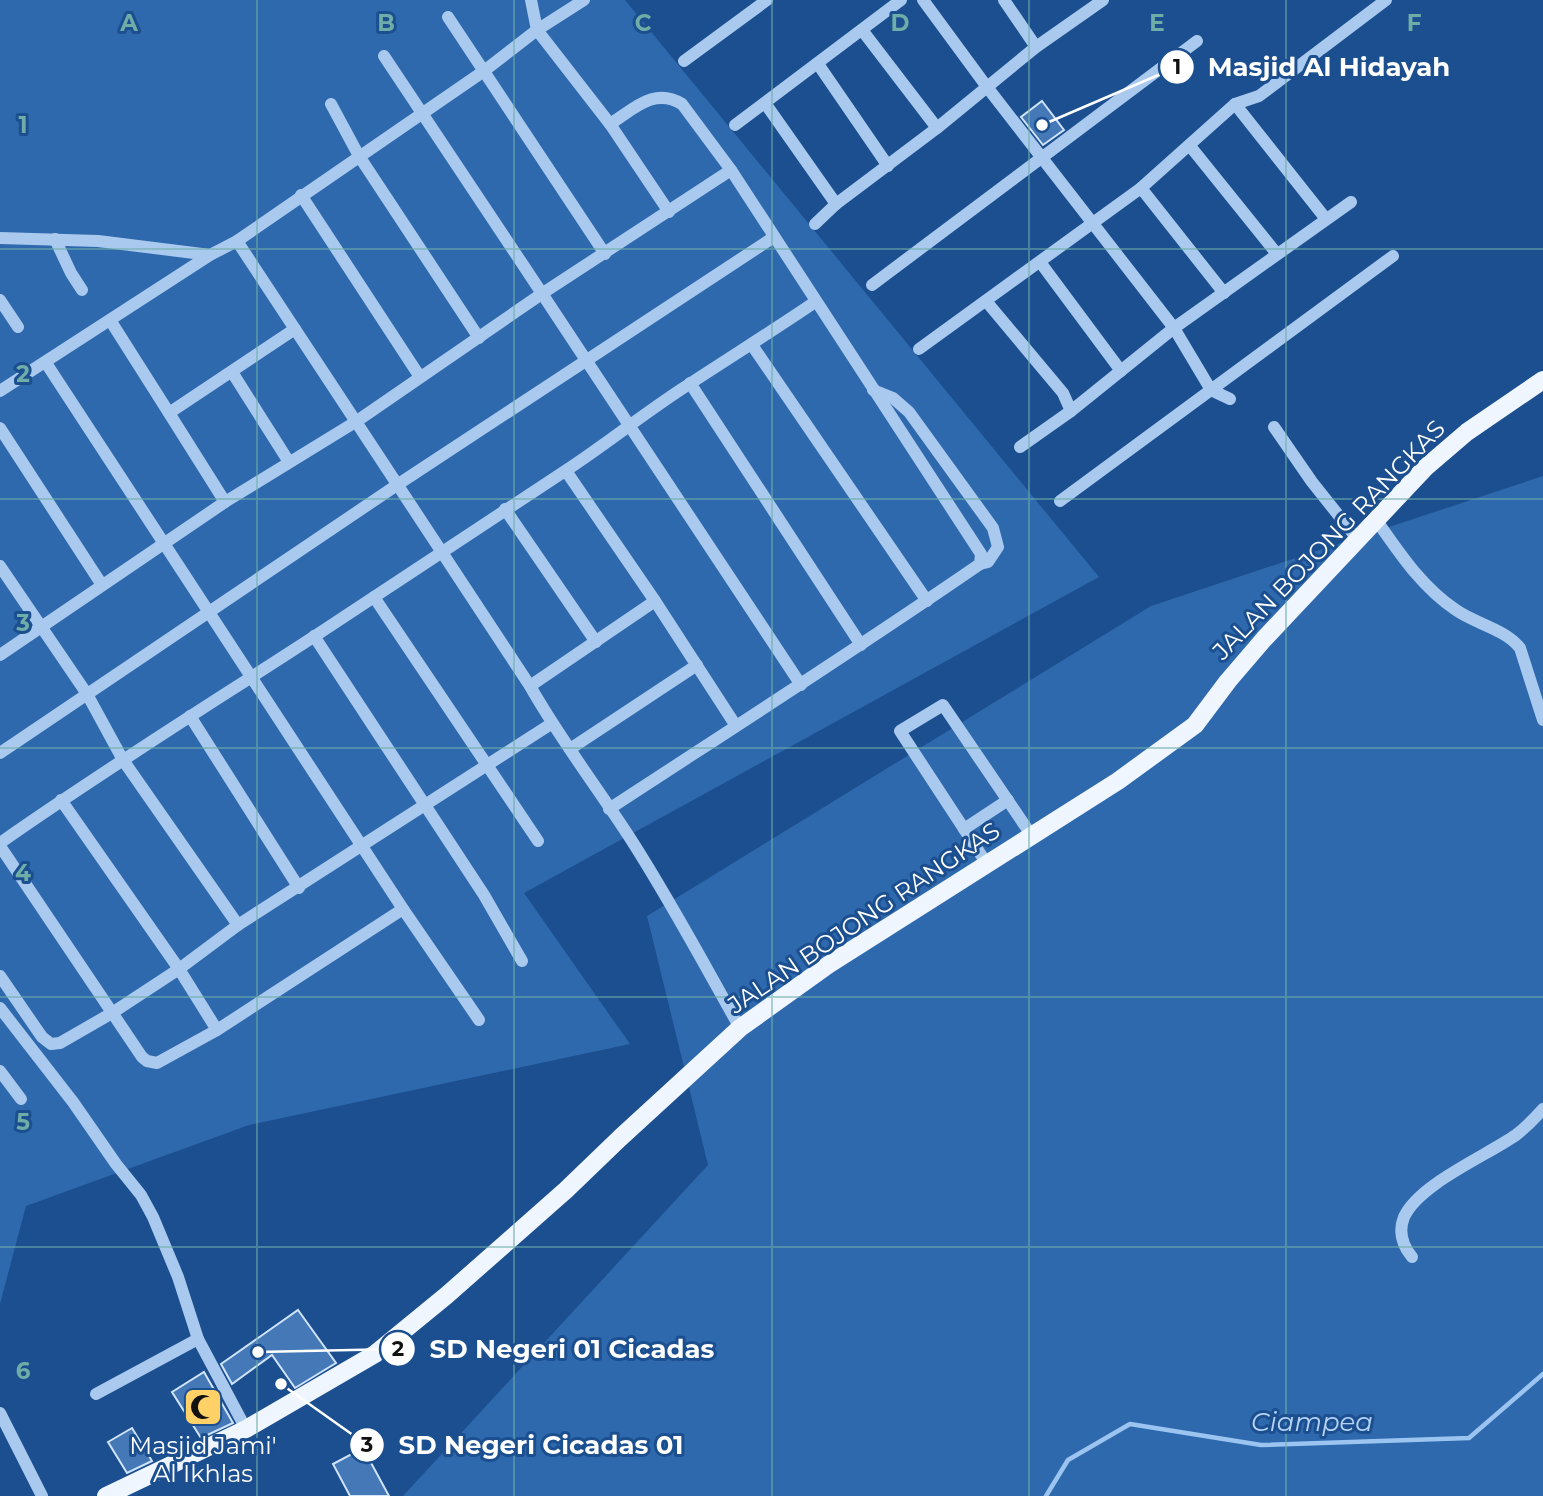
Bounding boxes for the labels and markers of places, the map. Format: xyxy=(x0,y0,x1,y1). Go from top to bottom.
callout: Masjid Al Hidayah xyxy=(1159,43,1465,90)
callout: SD Negeri 01 Cicadas xyxy=(381,1325,728,1372)
mosque icon: Masjid Jami' Al Ikhlas xyxy=(182,1386,224,1428)
callout: SD Negeri Cicadas 01 xyxy=(349,1422,697,1469)
place label: Masjid Jami' Al Ikhlas xyxy=(129,1431,277,1488)

